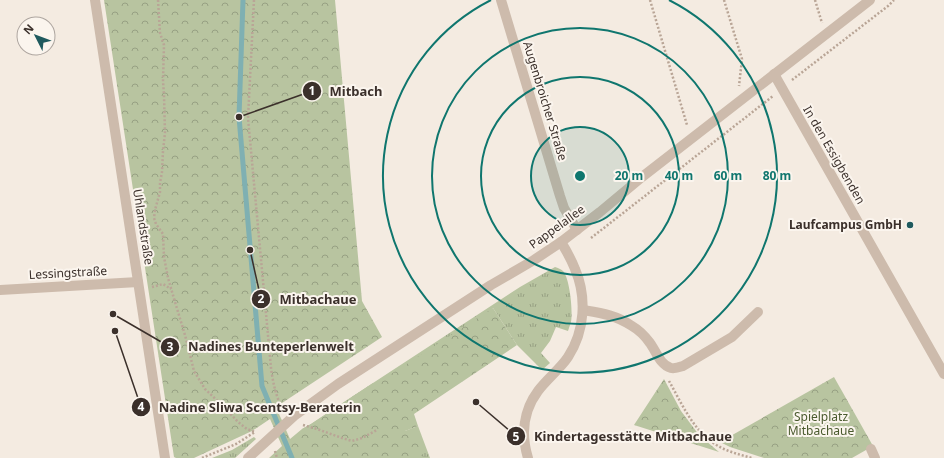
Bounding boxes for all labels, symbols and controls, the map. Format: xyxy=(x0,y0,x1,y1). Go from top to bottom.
north arrow xyxy=(16,16,56,56)
text: N xyxy=(20,21,37,37)
street label: Augenbroicher Straße xyxy=(519,39,572,163)
callout: Mitbach xyxy=(302,78,391,103)
text: 1 xyxy=(309,82,315,99)
text: Mitbach xyxy=(330,82,382,100)
street label: In den Essigbenden xyxy=(799,102,870,207)
text: 20 m xyxy=(615,167,643,184)
text: 40 m xyxy=(665,167,693,184)
text: 60 m xyxy=(714,167,742,184)
text: 80 m xyxy=(763,167,791,184)
centre of rings xyxy=(573,169,587,183)
street label: Uhlandstraße xyxy=(129,188,158,266)
street label: Pappelallee xyxy=(525,200,588,253)
place label: Laufcampus GmbH xyxy=(789,216,902,233)
marker: Laufcampus GmbH xyxy=(905,220,915,230)
street label: Lessingstraße xyxy=(28,262,108,283)
callout: Mitbachaue xyxy=(251,286,364,311)
text: 2 xyxy=(258,290,265,307)
text: Mitbachaue xyxy=(280,290,357,308)
callout: Nadines Bunteperlenwelt xyxy=(160,334,362,359)
text: Nadines Bunteperlenwelt xyxy=(188,337,354,355)
text: 3 xyxy=(167,338,174,355)
callout: Nadine Sliwa Scentsy-Beraterin xyxy=(131,395,369,420)
text: 4 xyxy=(138,398,145,415)
text: Nadine Sliwa Scentsy-Beraterin xyxy=(159,398,361,416)
park label: Spielplatz Mitbachaue xyxy=(788,408,854,439)
callout: Kindertagesstätte Mitbachaue xyxy=(506,424,740,449)
text: Kindertagesstätte Mitbachaue xyxy=(534,427,732,445)
text: 5 xyxy=(513,428,520,445)

